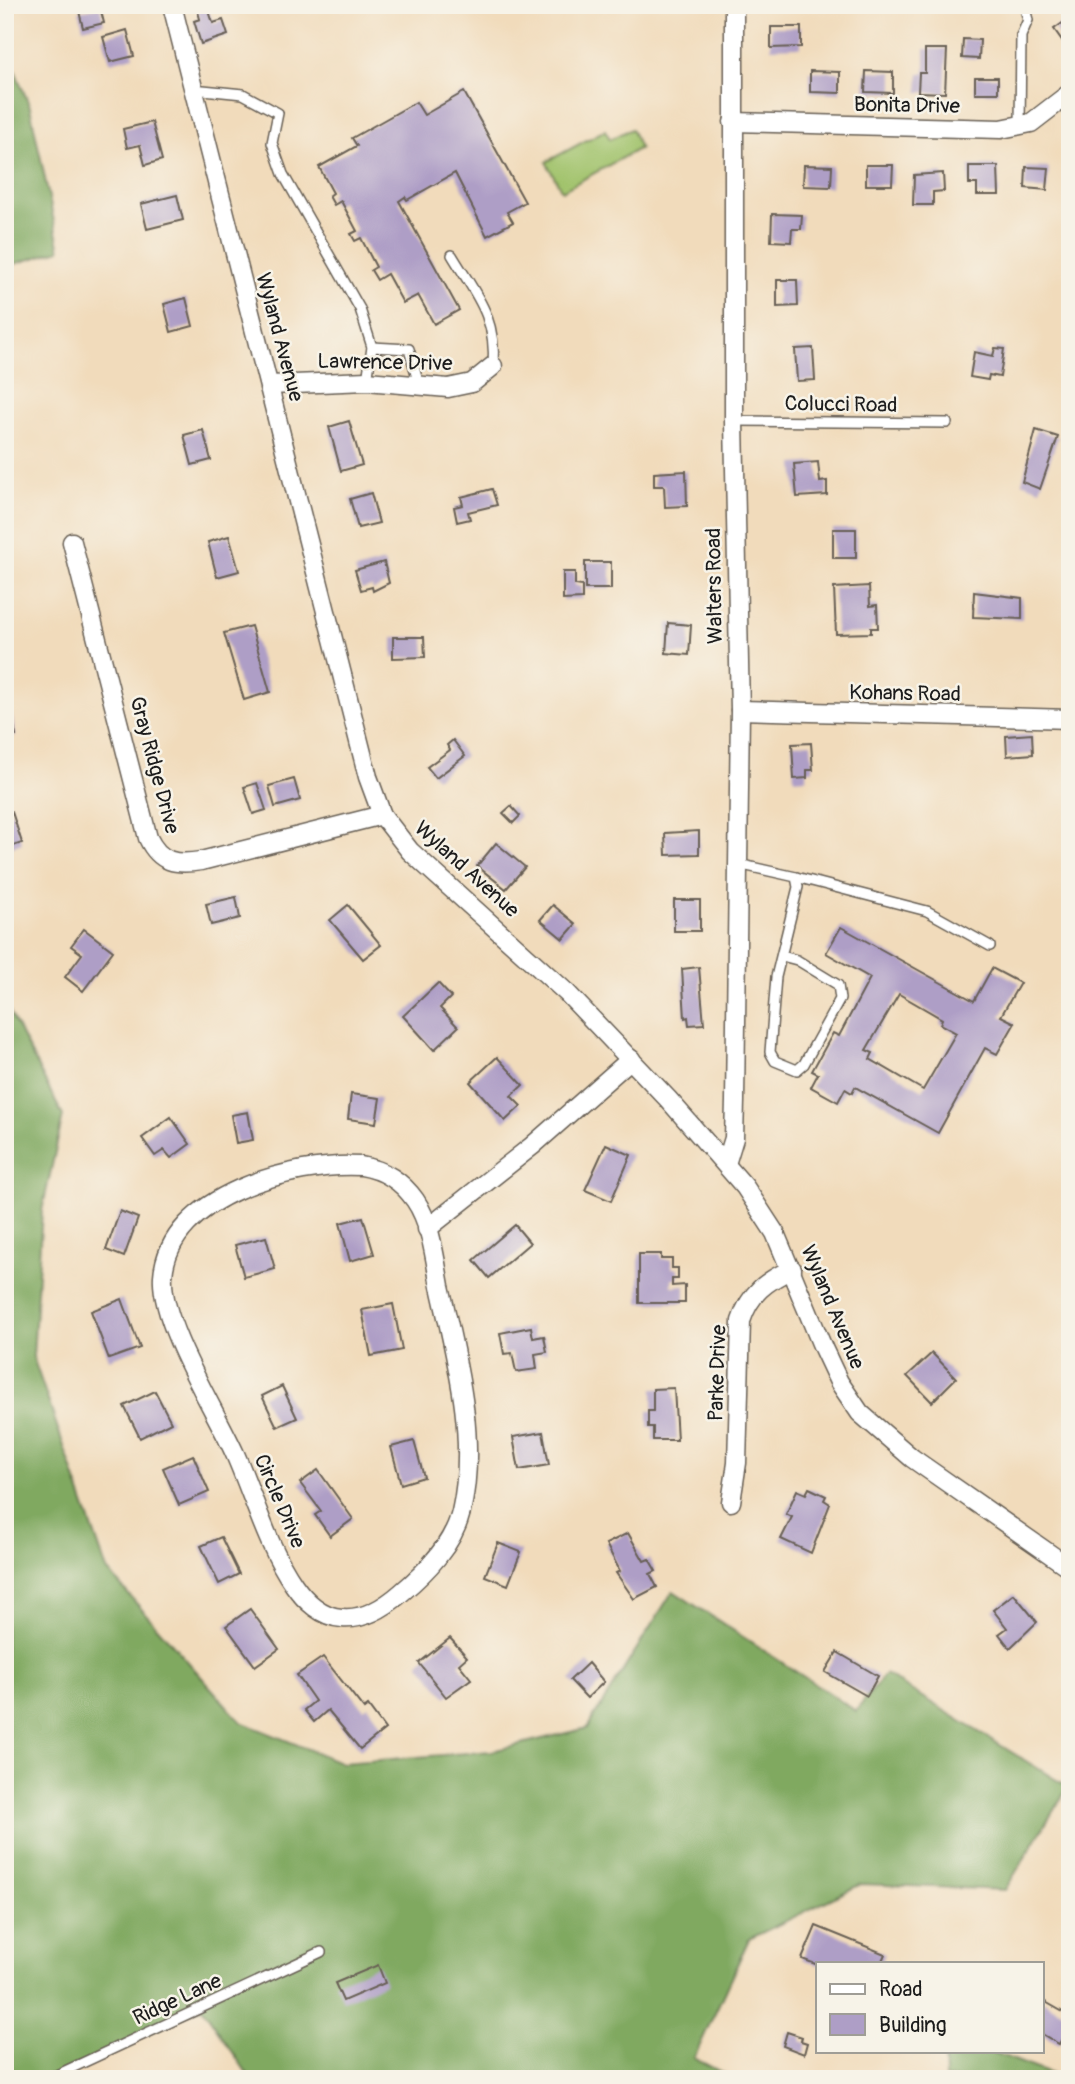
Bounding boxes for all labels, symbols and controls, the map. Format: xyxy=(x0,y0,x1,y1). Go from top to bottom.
street label: Bonita Drive xyxy=(854,91,961,120)
street label: Wyland Avenue xyxy=(249,270,310,405)
street label: Lawrence Drive xyxy=(317,348,453,377)
street label: Colucci Road xyxy=(784,390,898,419)
street label: Walters Road xyxy=(700,528,729,644)
street label: Kohans Road xyxy=(849,679,961,708)
street label: Gray Ridge Drive xyxy=(123,694,186,837)
street label: Wyland Avenue xyxy=(408,815,525,924)
street label: Wyland Avenue xyxy=(794,1241,871,1374)
street label: Parke Drive xyxy=(702,1324,733,1422)
street label: Circle Drive xyxy=(248,1450,312,1553)
legend xyxy=(816,1962,1044,2052)
street label: Ridge Lane xyxy=(129,1967,226,2032)
text: Road xyxy=(879,1976,923,2003)
text: Building xyxy=(879,2012,946,2039)

